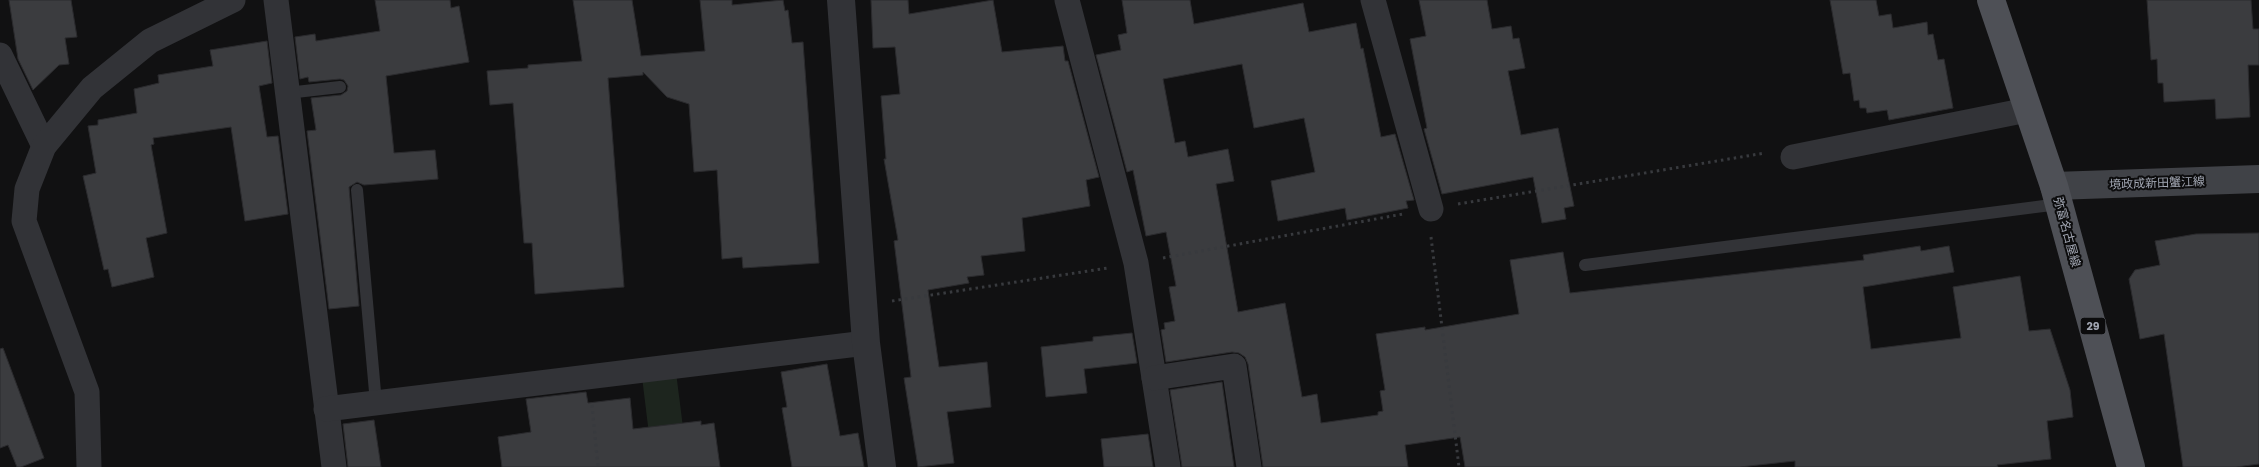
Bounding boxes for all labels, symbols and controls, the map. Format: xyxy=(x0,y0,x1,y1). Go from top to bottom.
street label: 境政成新田蟹江線 xyxy=(2109,172,2205,193)
street label: 弥富名古屋線 xyxy=(2050,195,2085,269)
road number: 29 xyxy=(2080,318,2106,334)

